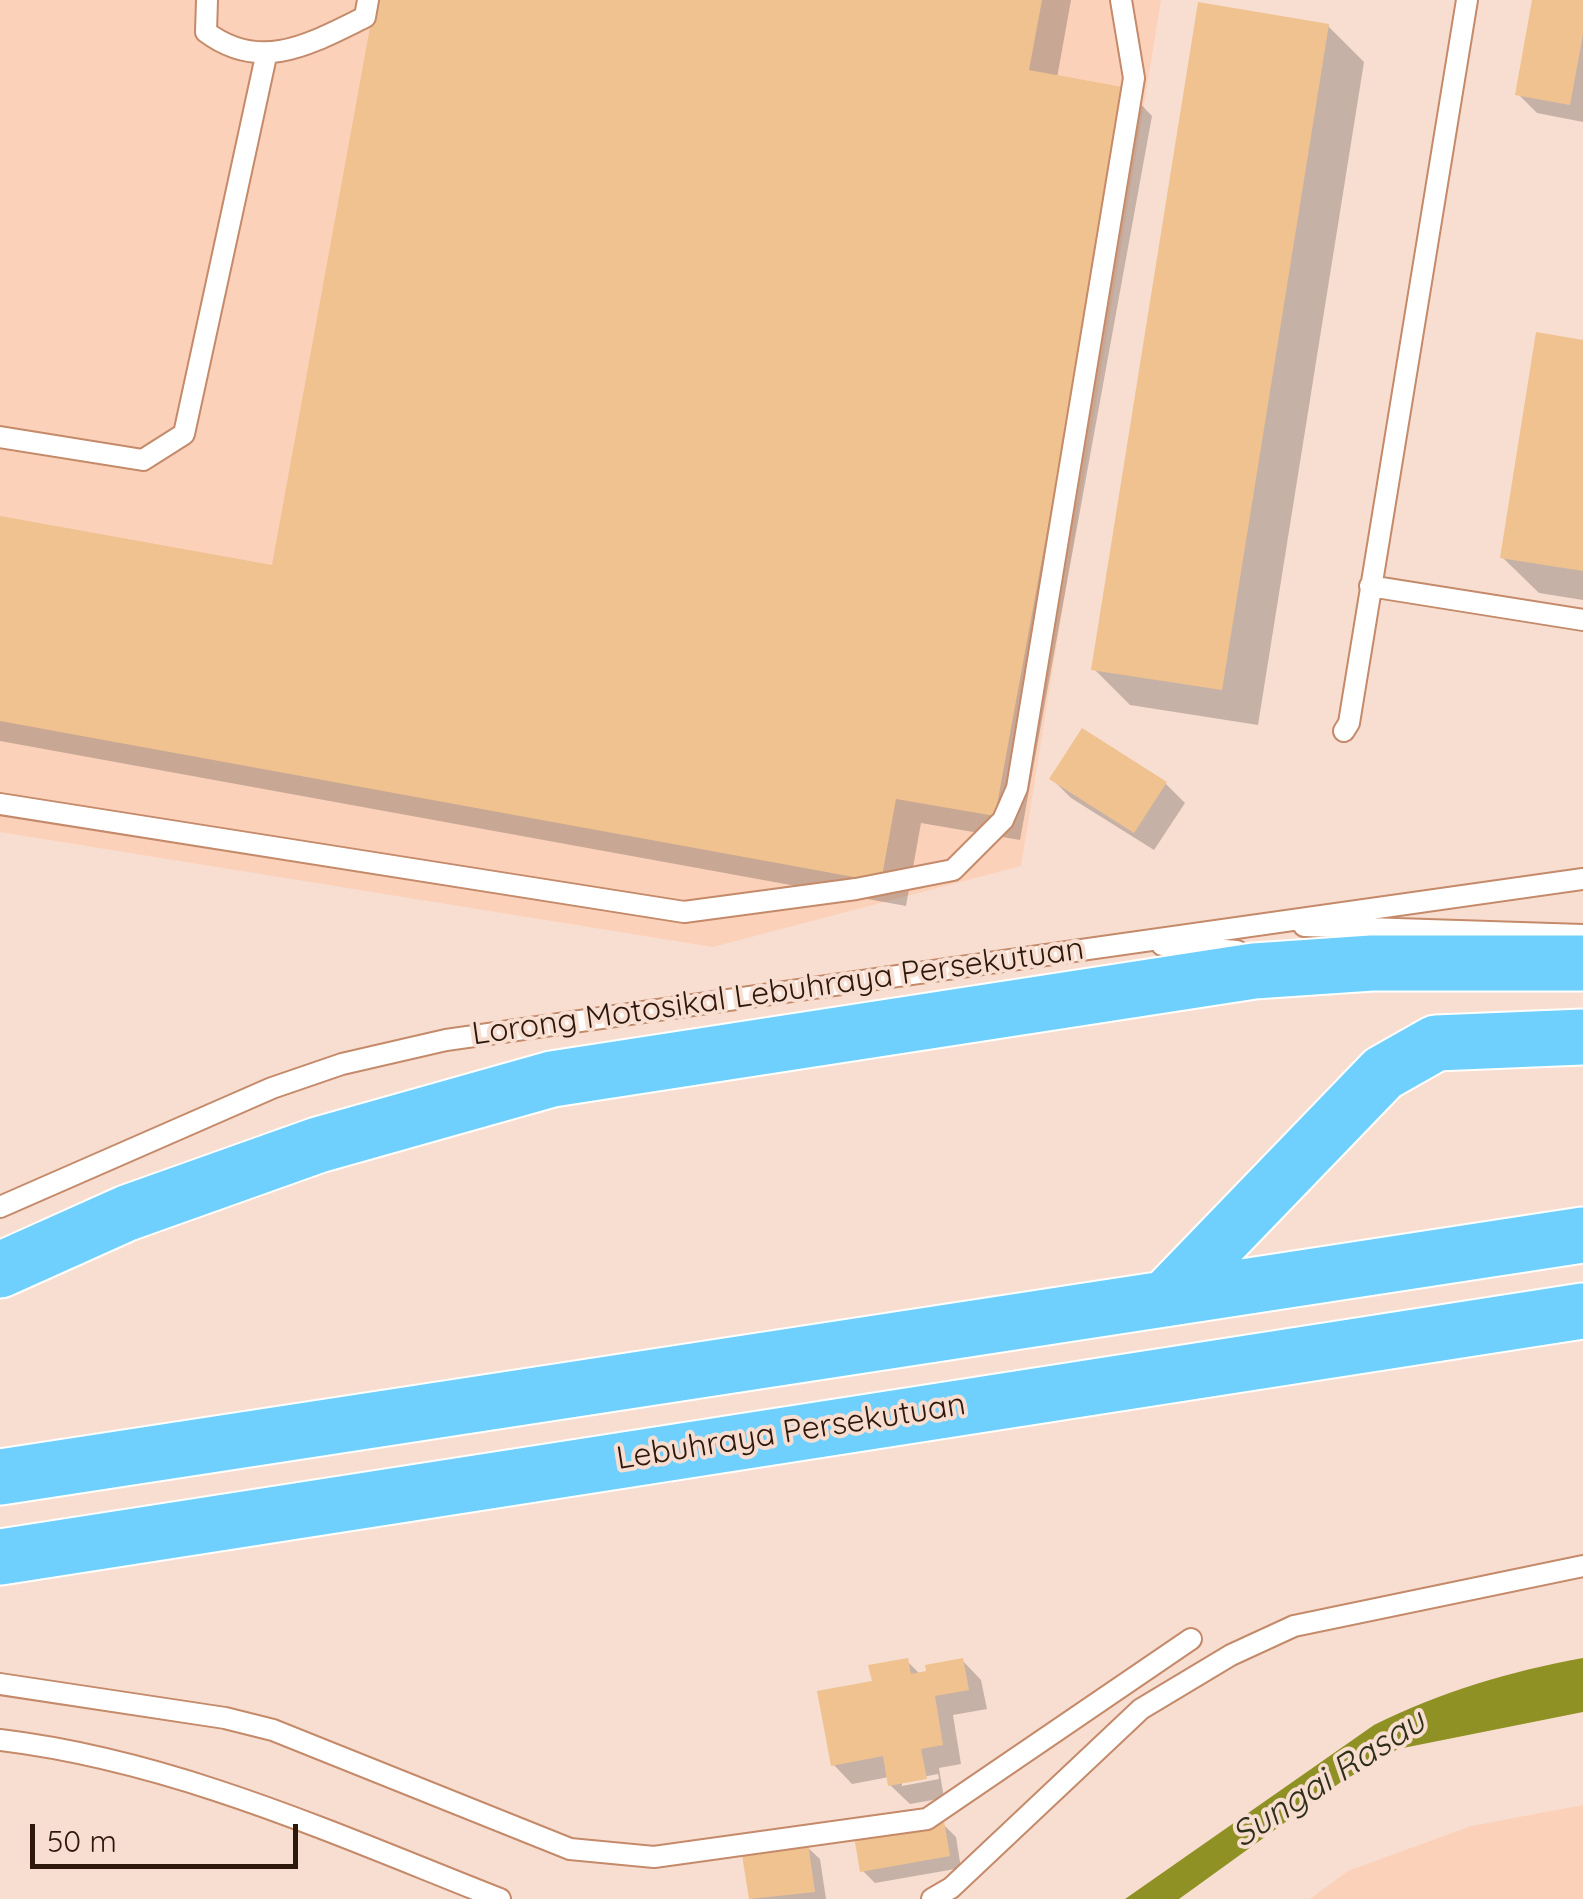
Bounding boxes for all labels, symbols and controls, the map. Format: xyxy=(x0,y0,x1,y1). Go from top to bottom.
street label: Lorong Motosikal Lebuhraya Persekutuan xyxy=(470,930,1086,1054)
street label: Lebuhraya Persekutuan xyxy=(614,1385,968,1479)
water label: Sungai Rasau xyxy=(1224,1701,1434,1857)
scale bar xyxy=(35,1804,302,1866)
text: 50 m xyxy=(47,1822,117,1860)

